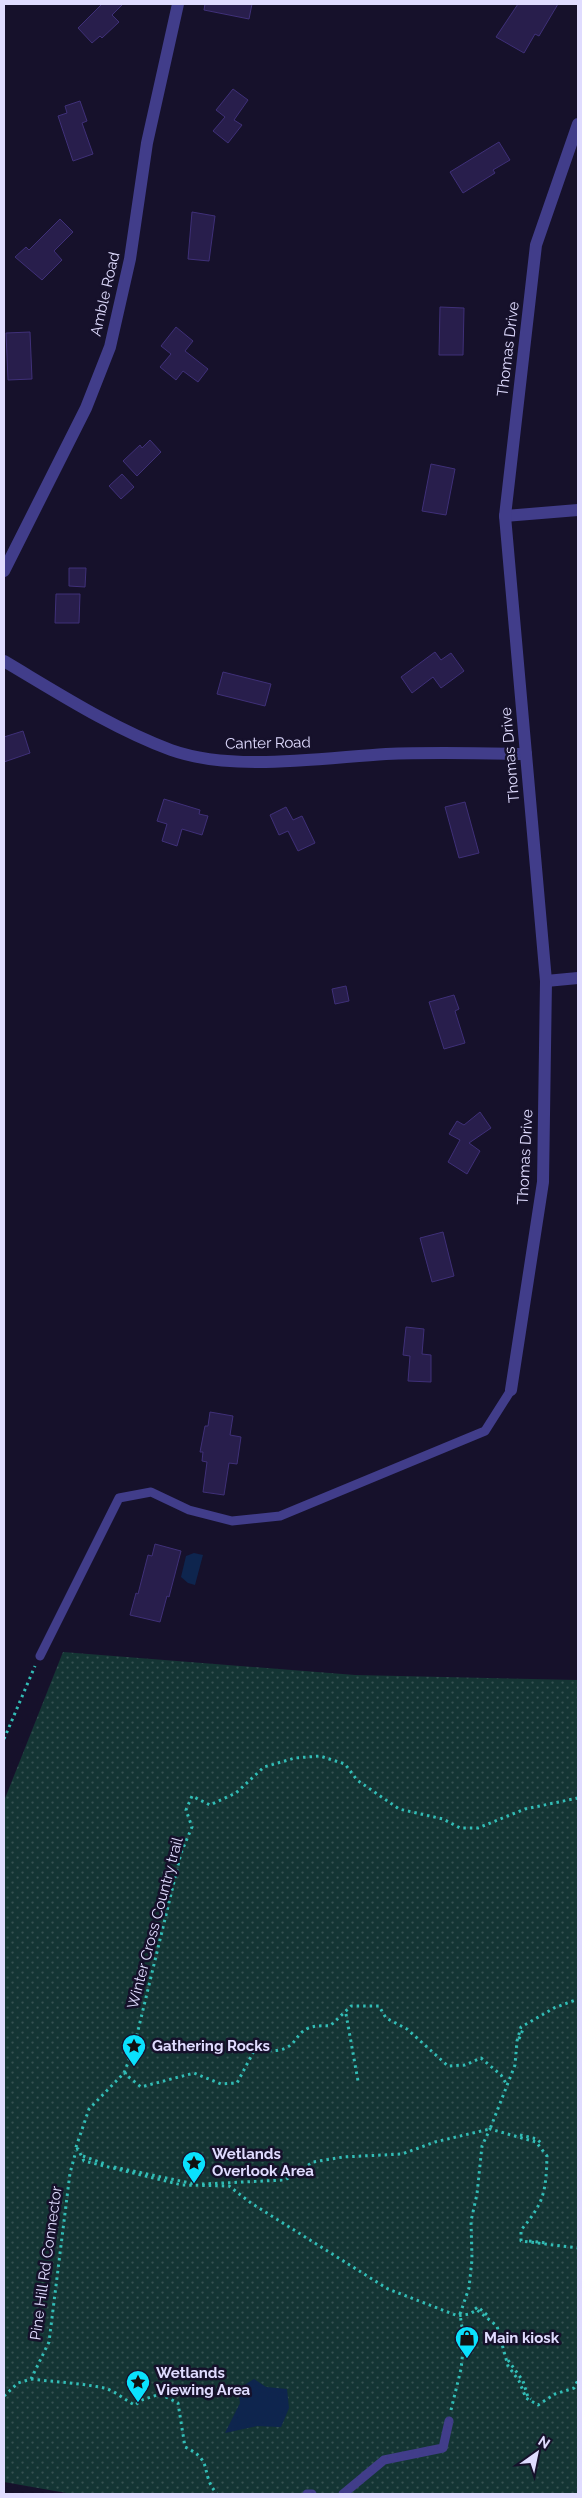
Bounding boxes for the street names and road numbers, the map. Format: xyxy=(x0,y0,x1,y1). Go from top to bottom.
street label: Amble Road xyxy=(87,250,123,338)
street label: Thomas Drive xyxy=(493,300,523,398)
street label: Thomas Drive xyxy=(497,706,523,803)
street label: Canter Road xyxy=(225,733,311,753)
street label: Thomas Drive xyxy=(514,1109,537,1205)
street label: Winter Cross Country trail xyxy=(123,1834,187,2011)
street label: Pine Hill Rd Connector xyxy=(26,2184,66,2341)

